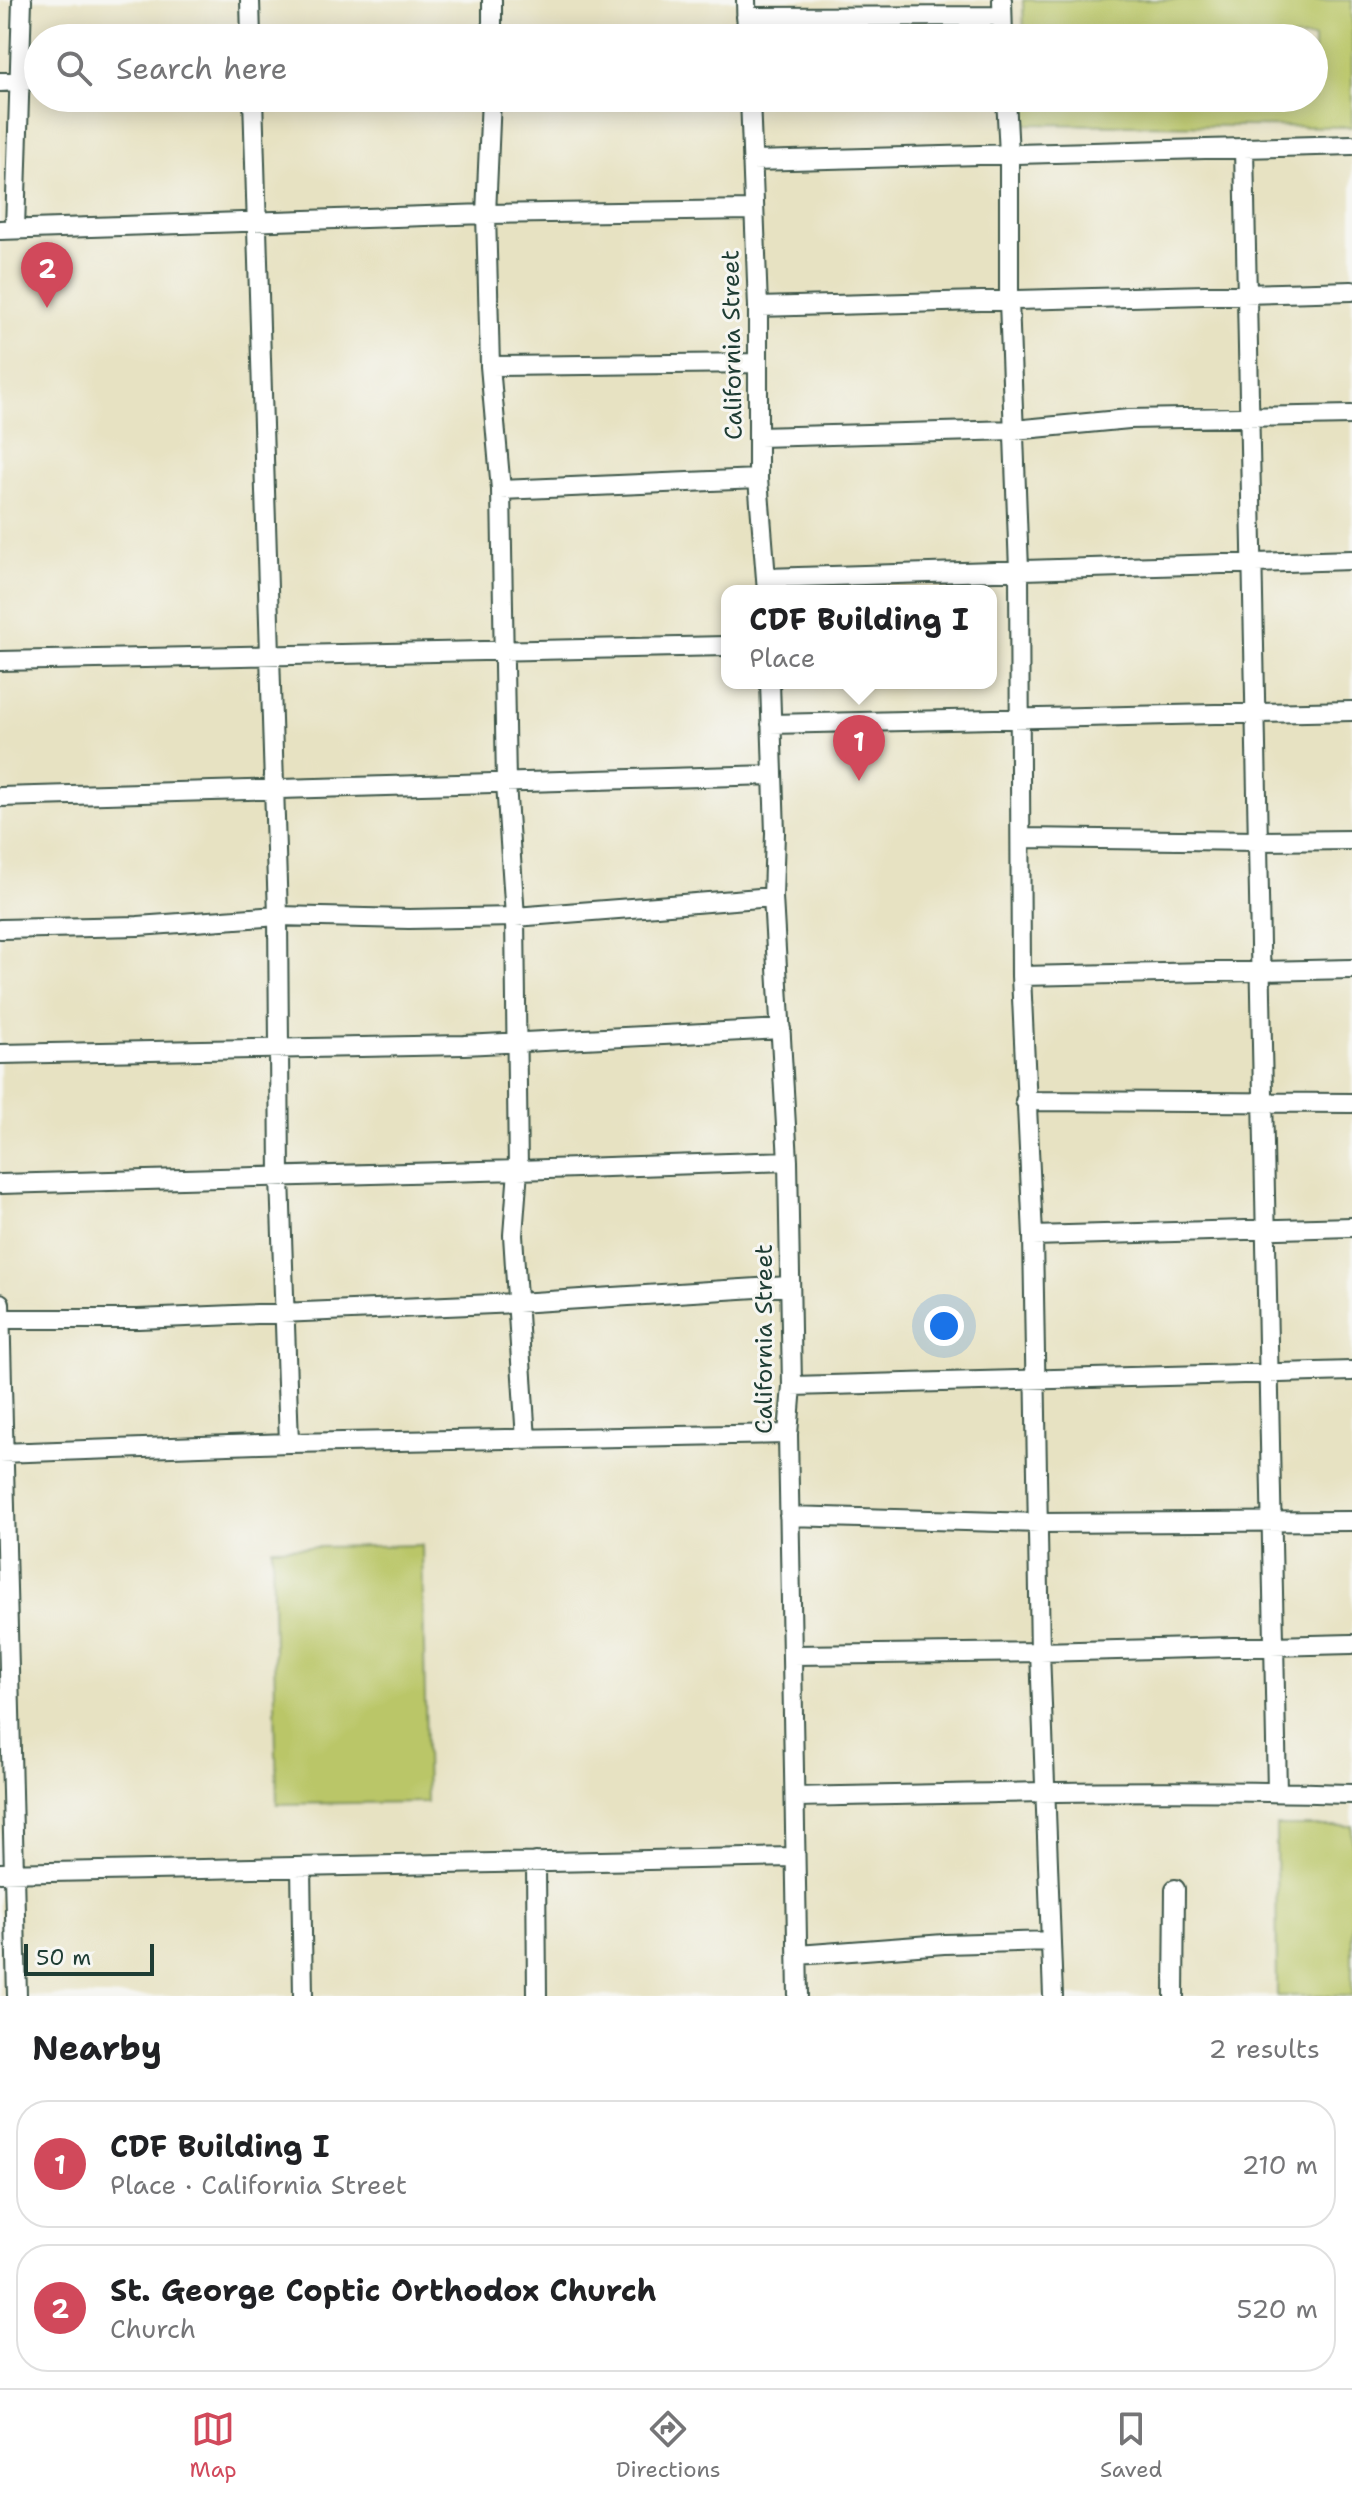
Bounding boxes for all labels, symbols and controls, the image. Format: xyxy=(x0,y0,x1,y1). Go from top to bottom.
search box xyxy=(24,24,1328,112)
icon: search xyxy=(52,46,96,90)
text: Search here xyxy=(116,48,287,89)
pin: 2 xyxy=(21,242,73,308)
street label: California Street xyxy=(714,250,750,440)
popup xyxy=(721,585,997,689)
text: CDF Building I xyxy=(749,599,969,640)
text: Place xyxy=(749,640,815,675)
pin: 1 xyxy=(833,715,885,781)
street label: California Street xyxy=(748,1244,780,1434)
your location xyxy=(924,1306,964,1346)
scale bar xyxy=(24,1940,154,1976)
text: 50 m xyxy=(36,1943,91,1972)
text: Nearby xyxy=(32,2025,162,2071)
text: 2 results xyxy=(1208,2031,1320,2066)
text: CDF Building I xyxy=(110,2126,330,2167)
text: 1 xyxy=(54,2147,66,2182)
text: 210 m xyxy=(1241,2147,1318,2182)
text: Place · California Street xyxy=(110,2167,407,2202)
text: St. George Coptic Orthodox Church xyxy=(110,2270,657,2311)
text: 2 xyxy=(51,2291,69,2326)
text: 520 m xyxy=(1237,2291,1318,2326)
text: Church xyxy=(110,2311,196,2346)
tab: Map xyxy=(190,2407,237,2484)
tab: Directions xyxy=(616,2407,721,2484)
tab: Saved xyxy=(1100,2407,1162,2484)

